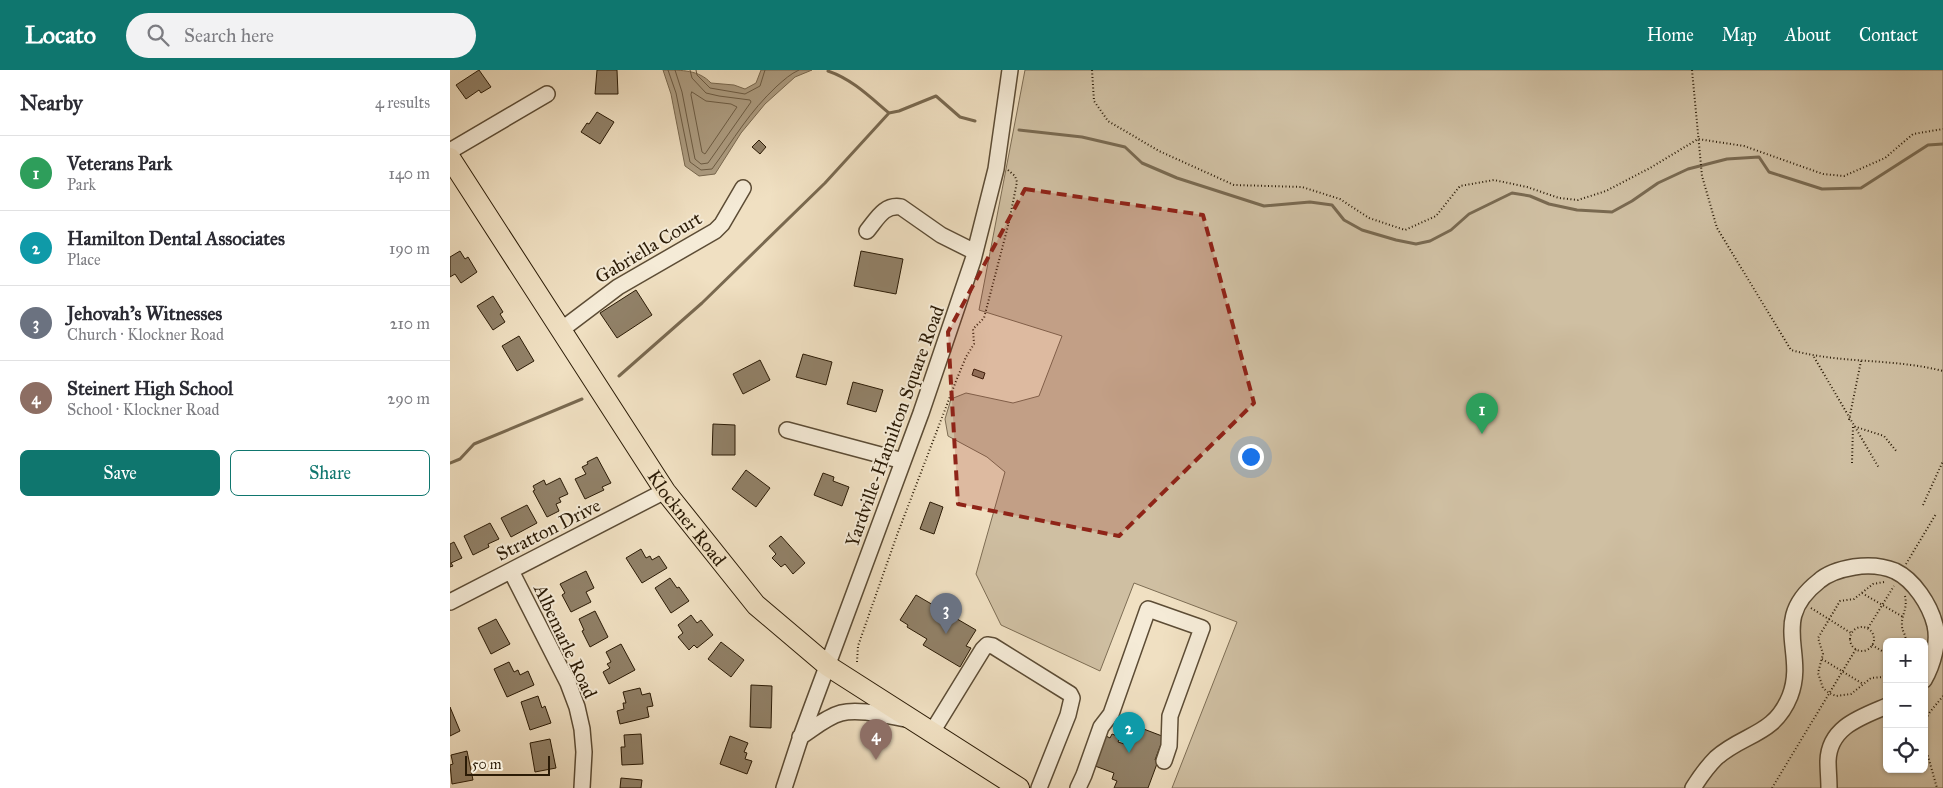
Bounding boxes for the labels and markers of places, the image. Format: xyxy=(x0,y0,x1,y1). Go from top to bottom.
pin: 1 xyxy=(1466,393,1498,434)
pin: 3 xyxy=(930,593,962,634)
pin: 2 xyxy=(1113,712,1145,753)
pin: 4 xyxy=(860,719,892,760)

